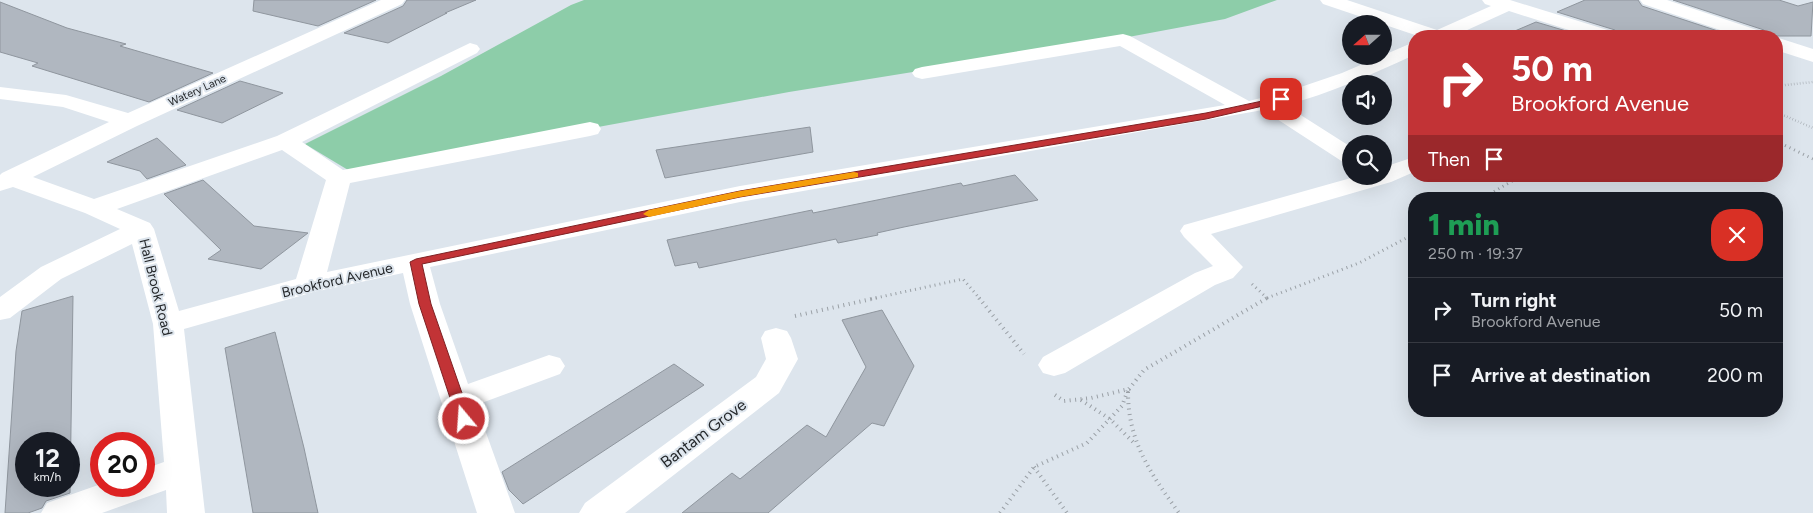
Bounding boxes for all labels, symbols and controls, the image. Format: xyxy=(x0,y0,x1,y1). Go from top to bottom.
north arrow xyxy=(1342,15,1392,65)
map controls xyxy=(1342,15,1392,185)
text: 50 m xyxy=(1511,48,1593,90)
icon: right xyxy=(1428,50,1493,115)
street label: Watery Lane xyxy=(166,72,228,109)
button: sound xyxy=(1342,75,1392,125)
pin xyxy=(1260,78,1302,120)
icon: arrive xyxy=(1267,85,1295,113)
text: Brookford Avenue xyxy=(1511,90,1689,117)
button: search xyxy=(1342,135,1392,185)
icon: arrive xyxy=(1480,145,1508,173)
text: Then xyxy=(1428,148,1470,171)
text: 1 min xyxy=(1428,206,1500,243)
button: close xyxy=(1711,209,1763,261)
street label: Hall Brook Road xyxy=(135,237,176,337)
text: 250 m · 19:37 xyxy=(1428,244,1523,263)
street label: Brookford Avenue xyxy=(280,259,395,302)
text: Turn right xyxy=(1471,289,1557,312)
icon: right xyxy=(1428,296,1456,324)
text: 50 m xyxy=(1719,299,1763,322)
text: Brookford Avenue xyxy=(1471,312,1600,331)
icon: arrive xyxy=(1428,361,1456,389)
text: Arrive at destination xyxy=(1471,364,1650,387)
text: 200 m xyxy=(1707,364,1763,387)
position arrow xyxy=(437,392,489,444)
street label: Bantam Grove xyxy=(657,395,750,472)
speed limit sign: 20 xyxy=(90,432,155,497)
text: 12 xyxy=(35,443,60,473)
text: km/h xyxy=(34,470,61,484)

